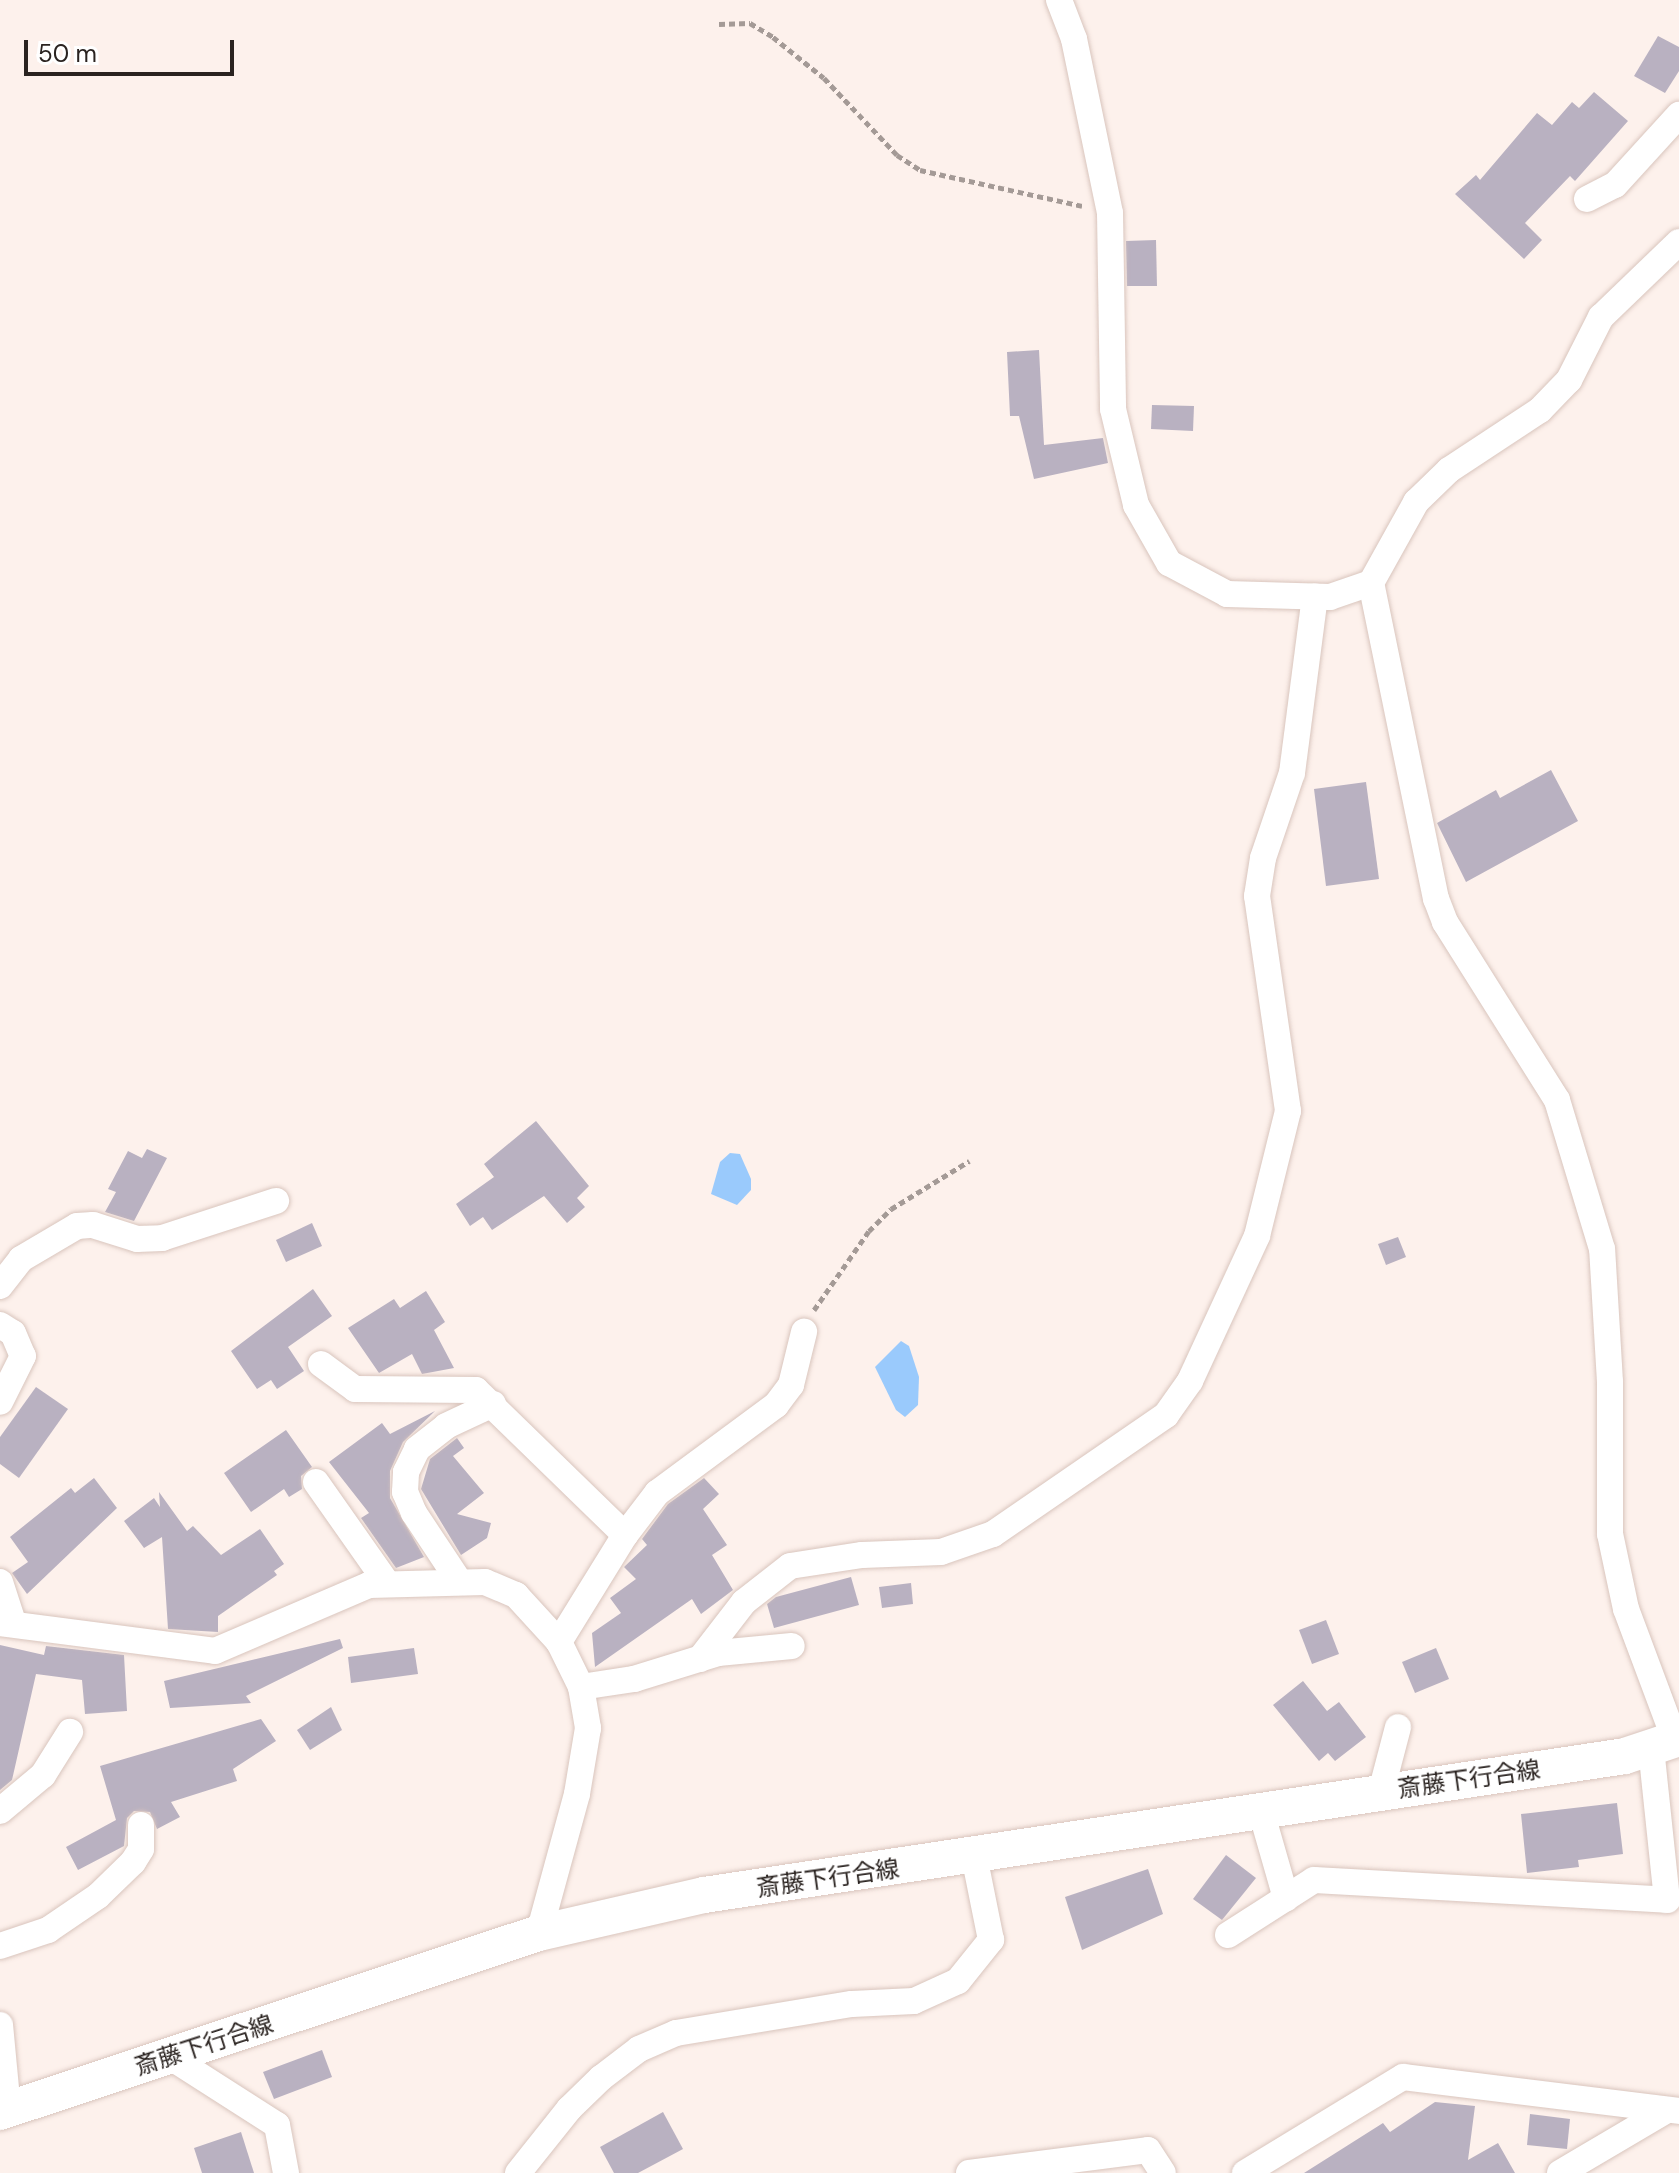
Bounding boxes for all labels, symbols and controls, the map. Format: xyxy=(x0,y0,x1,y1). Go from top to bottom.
scale bar xyxy=(28,24,238,74)
text: 50 m xyxy=(38,38,97,69)
street label: 斎藤下行合線 xyxy=(1396,1755,1542,1803)
street label: 斎藤下行合線 xyxy=(755,1854,901,1902)
street label: 斎藤下行合線 xyxy=(131,2009,277,2081)

